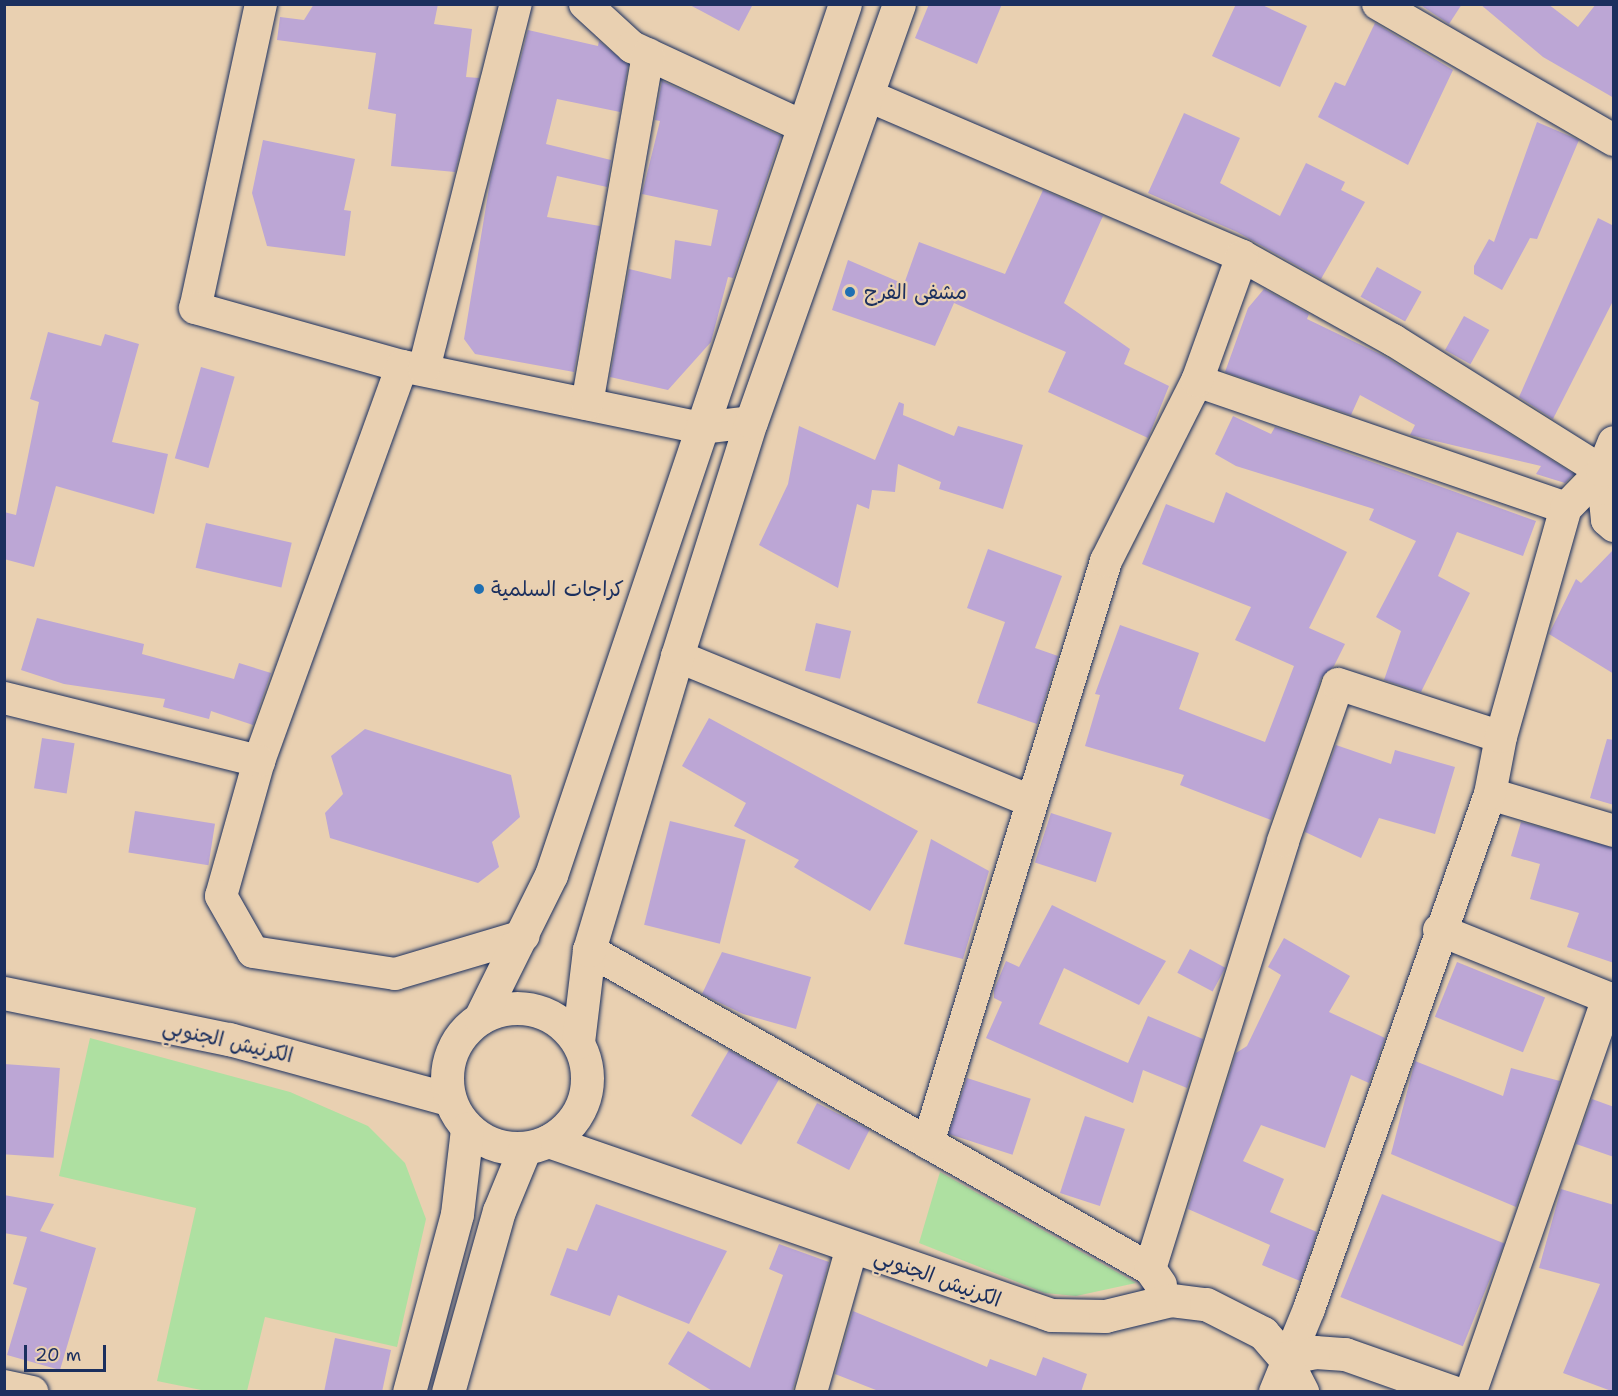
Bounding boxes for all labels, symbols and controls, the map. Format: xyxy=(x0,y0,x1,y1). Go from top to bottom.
place label: مشفى الفرج xyxy=(864,279,967,305)
marker: مشفى الفرج xyxy=(841,283,859,301)
place label: كراجات السلمية xyxy=(491,576,624,602)
marker: كراجات السلمية xyxy=(472,582,486,596)
street label: الكرنيش الجنوبي xyxy=(160,1014,296,1068)
street label: الكرنيش الجنوبي xyxy=(871,1243,1005,1313)
scale bar xyxy=(27,1333,110,1371)
text: 20 m xyxy=(35,1343,81,1367)

